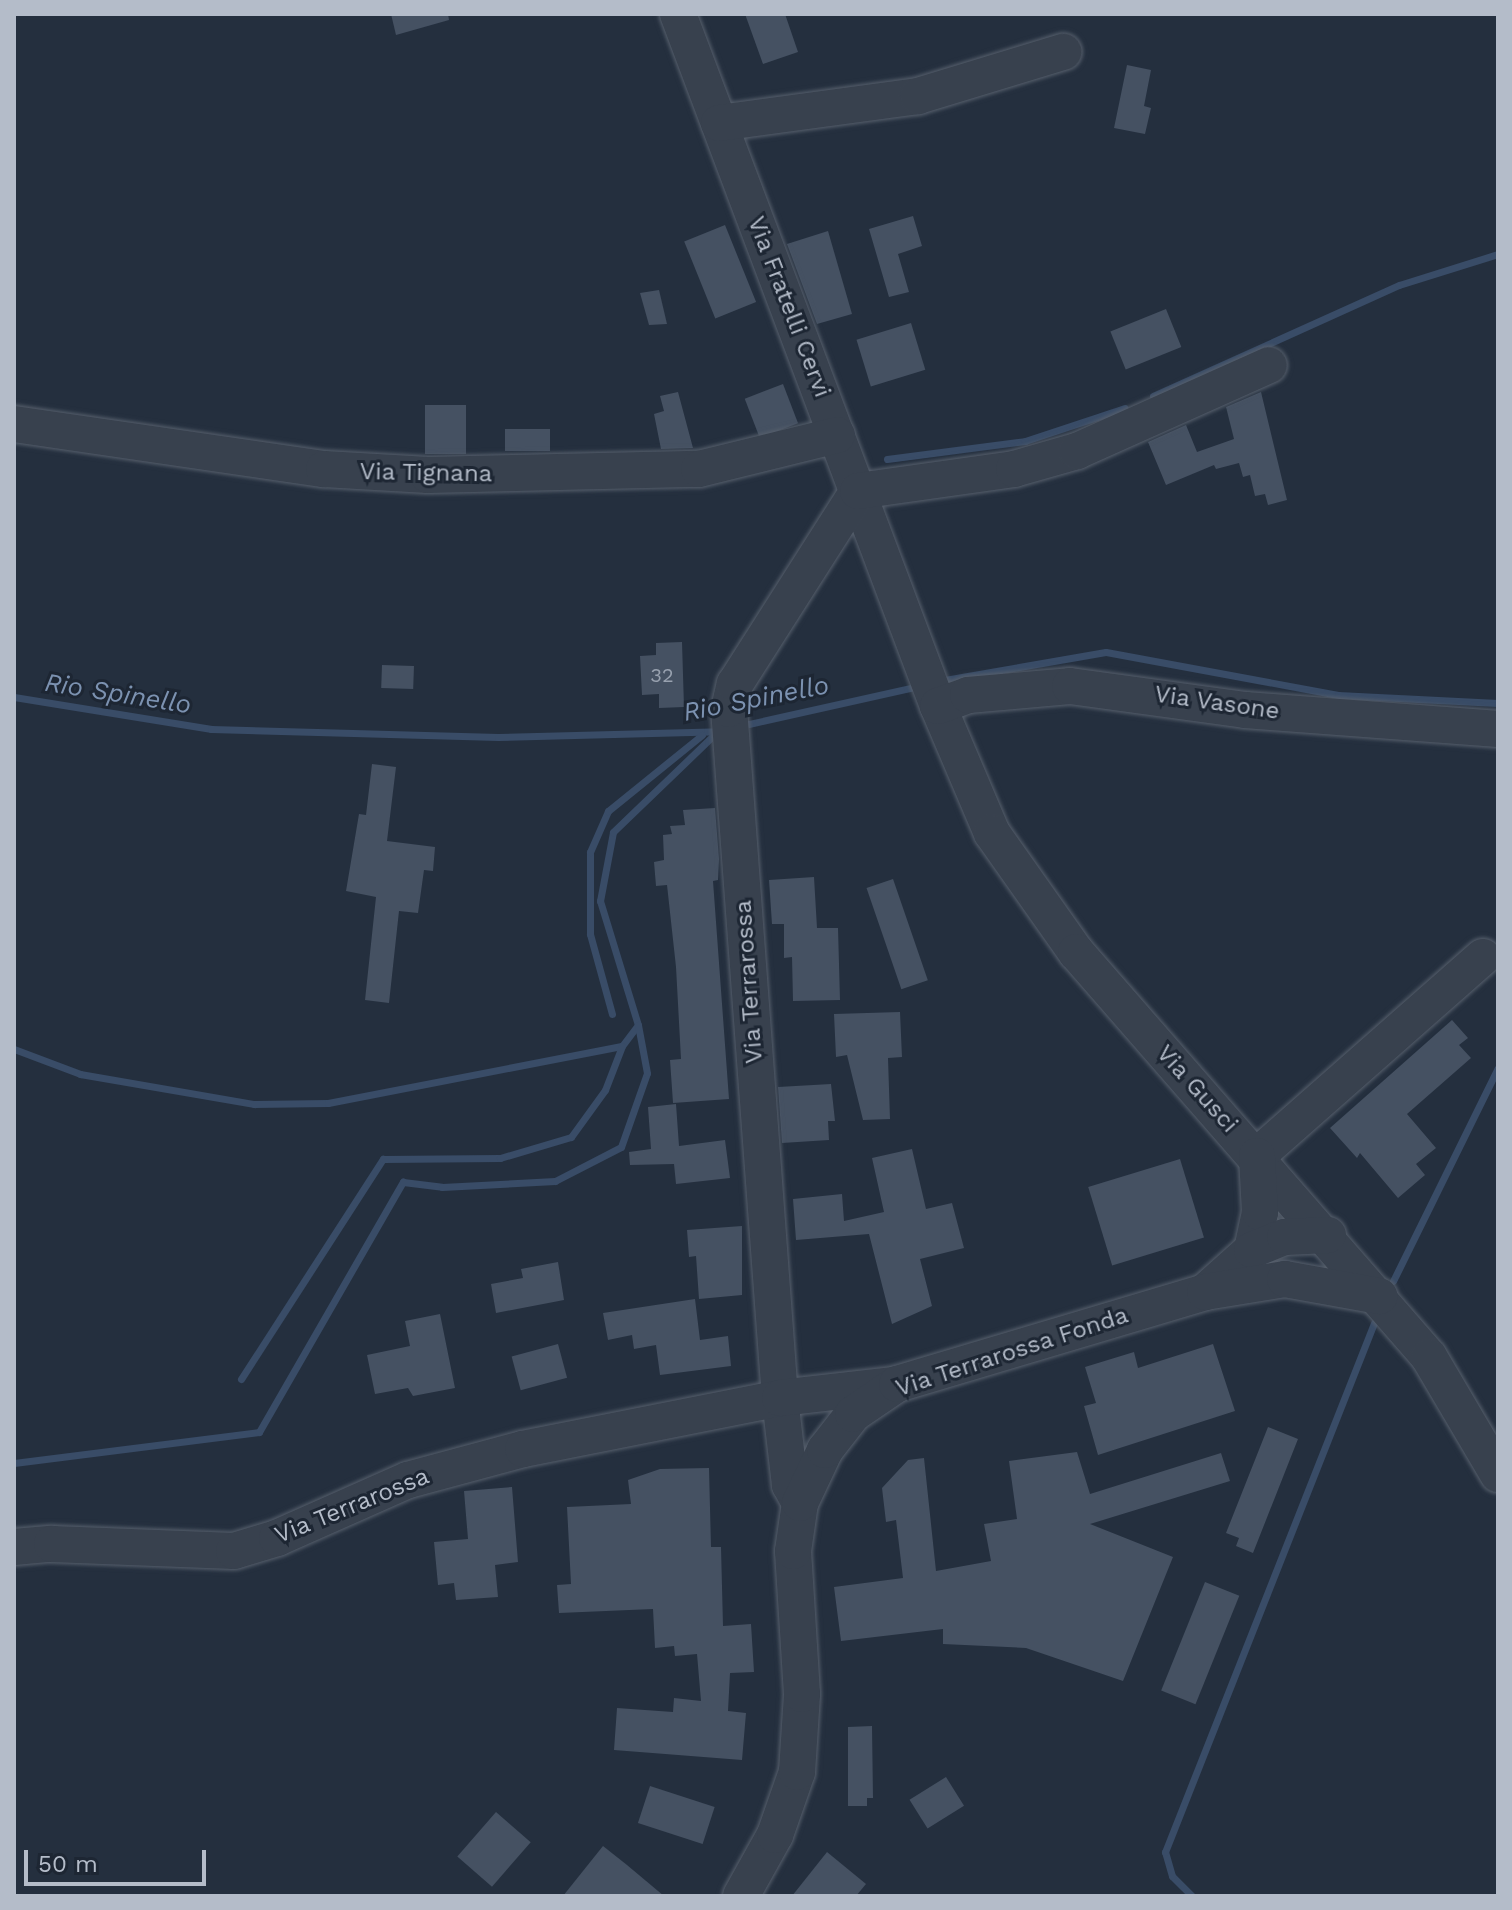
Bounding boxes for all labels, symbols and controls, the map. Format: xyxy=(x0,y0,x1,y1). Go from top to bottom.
street label: Via Fratelli Cervi xyxy=(741,212,837,402)
street label: Via Tignana xyxy=(359,457,493,489)
house number: 32 xyxy=(650,663,674,687)
water label: Rio Spinello xyxy=(43,667,193,721)
water label: Rio Spinello xyxy=(680,670,832,728)
street label: Via Vasone xyxy=(1152,680,1282,726)
street label: Via Terrarossa xyxy=(729,899,769,1065)
street label: Via Gusci xyxy=(1150,1039,1244,1139)
street label: Via Terrarossa Fonda xyxy=(891,1301,1133,1403)
street label: Via Terrarossa xyxy=(270,1462,434,1550)
scale bar xyxy=(28,1834,210,1884)
text: 50 m xyxy=(38,1850,98,1878)

